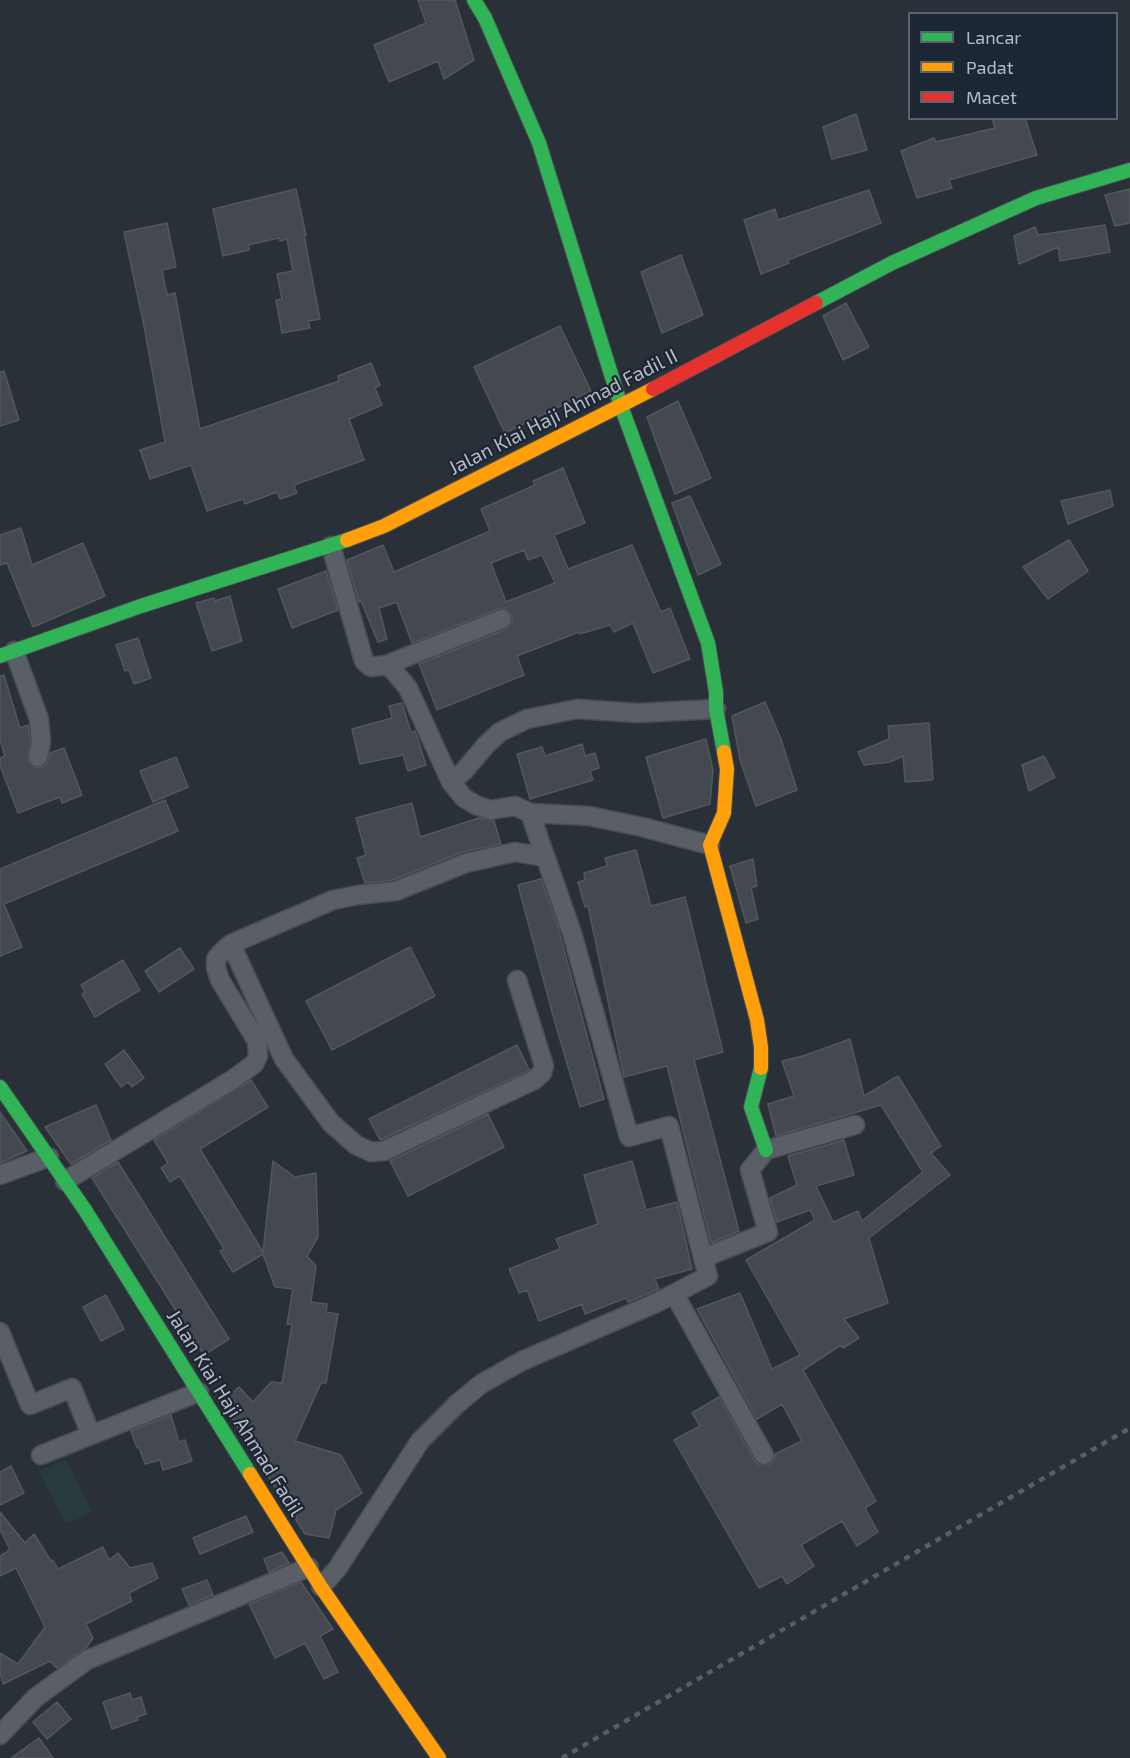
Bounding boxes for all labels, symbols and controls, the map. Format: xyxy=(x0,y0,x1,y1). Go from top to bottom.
legend xyxy=(908,12,1118,120)
text: Lancar xyxy=(966,26,1022,48)
text: Padat xyxy=(966,56,1013,78)
text: Macet xyxy=(966,86,1017,108)
street label: Jalan Kiai Haji Ahmad Fadil II xyxy=(444,344,682,480)
street label: Jalan Kiai Haji Ahmad Fadil xyxy=(162,1305,308,1521)

